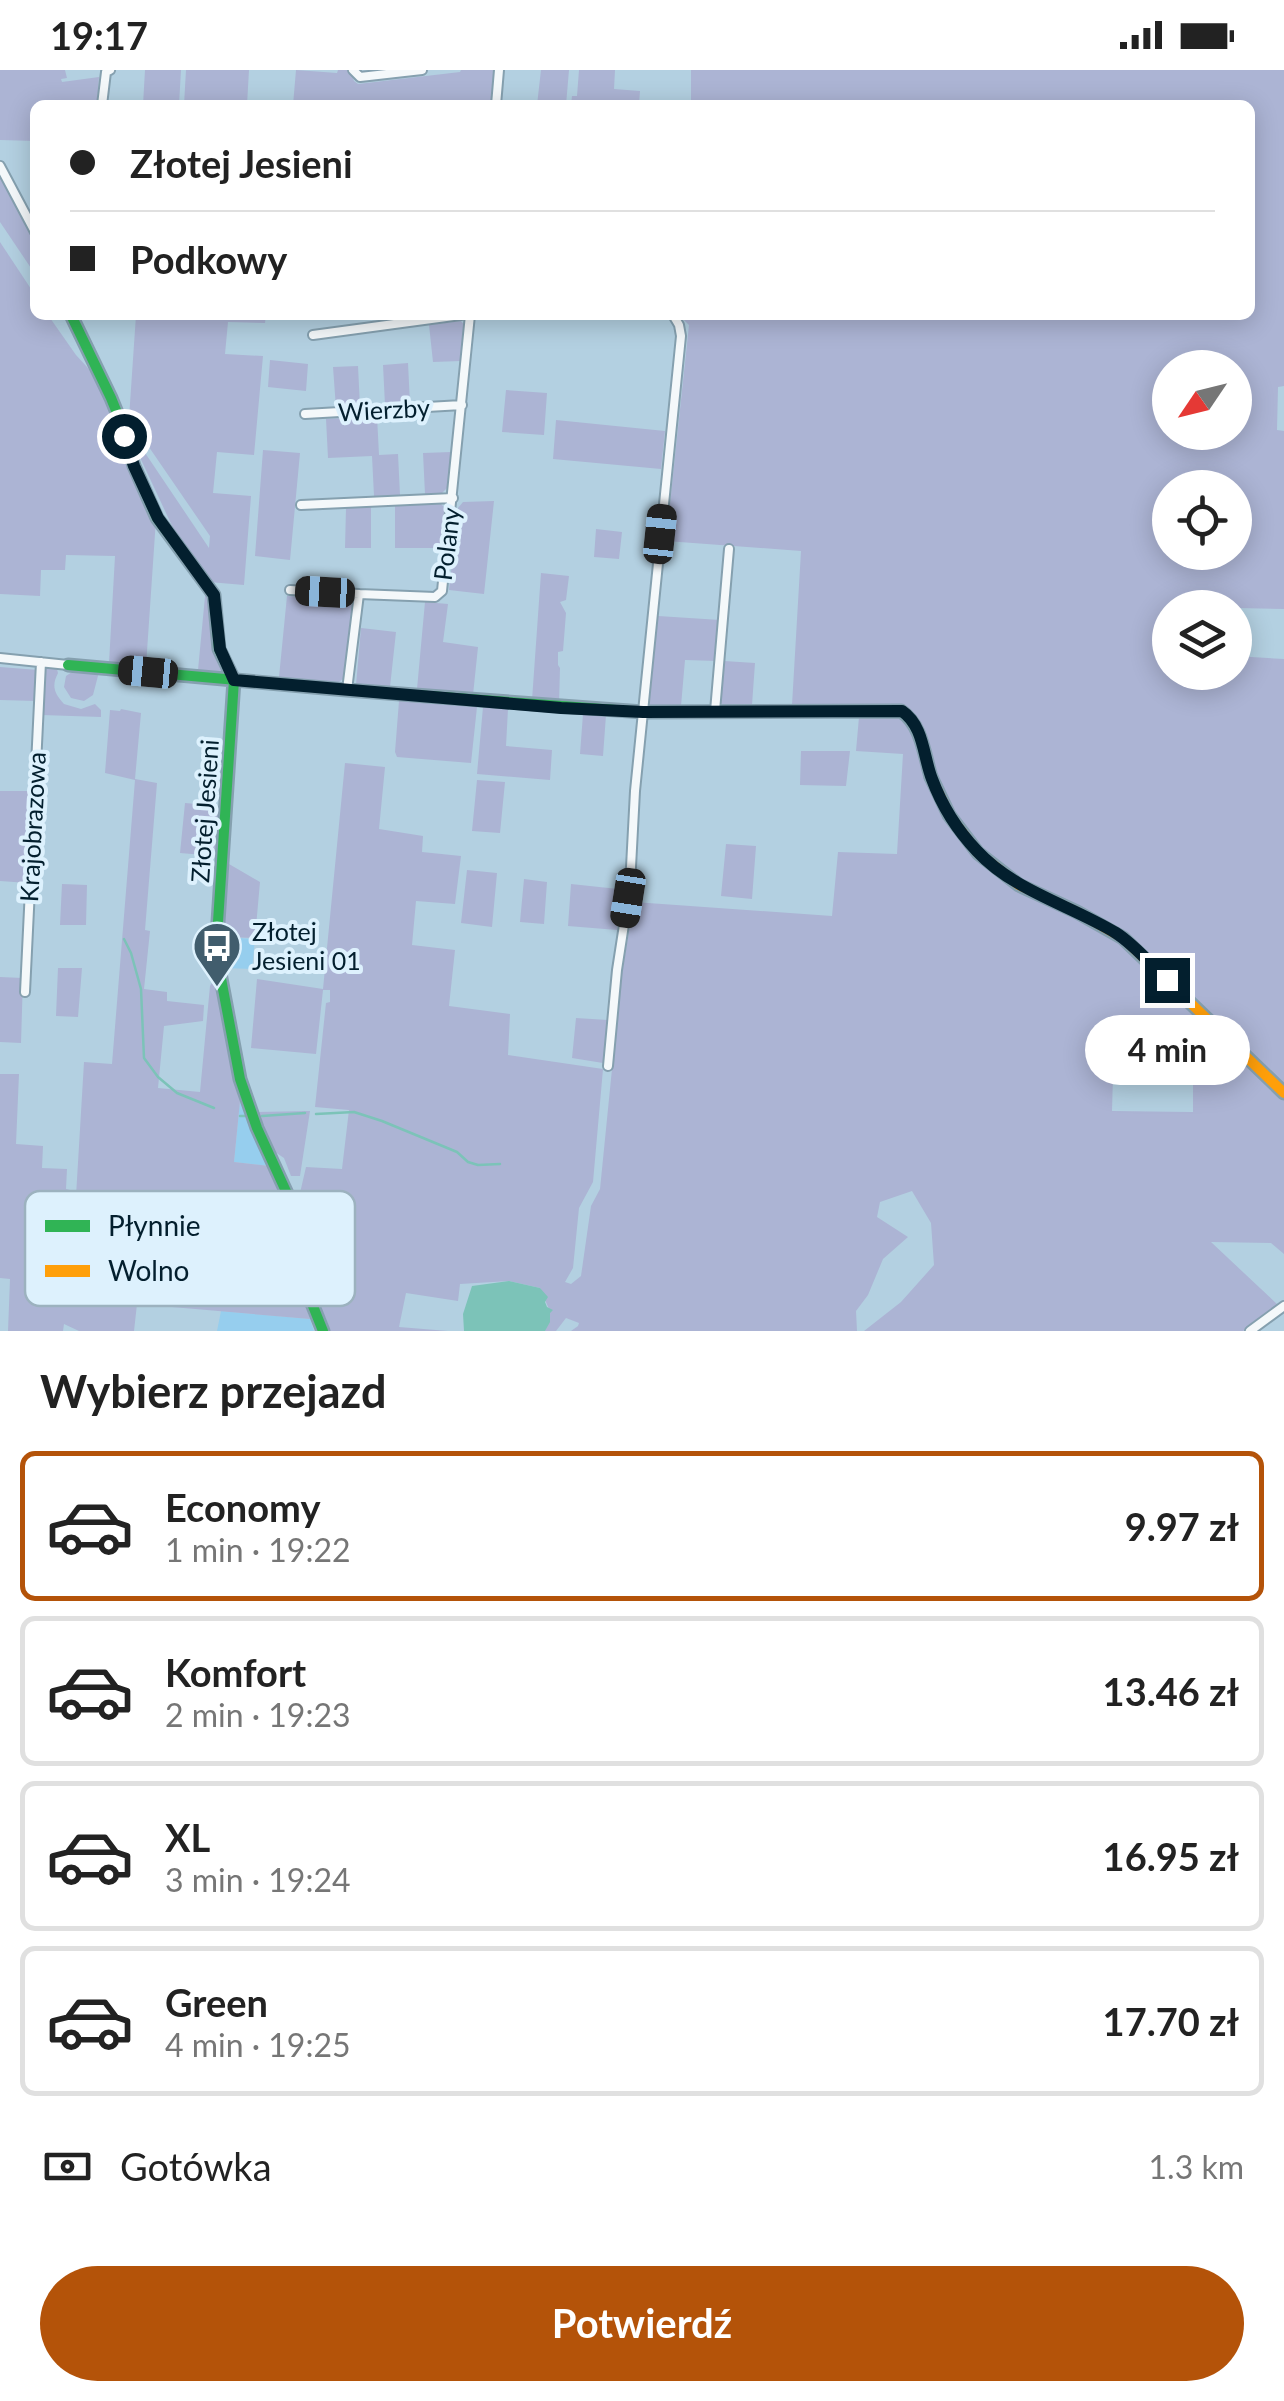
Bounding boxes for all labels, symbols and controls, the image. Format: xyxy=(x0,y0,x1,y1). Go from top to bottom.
text: 19:17 xyxy=(50,12,148,58)
text: Złotej Jesieni xyxy=(130,140,353,186)
text: Podkowy xyxy=(130,236,287,282)
north arrow xyxy=(1152,350,1252,450)
map controls xyxy=(1152,350,1252,690)
street label: Wierzby xyxy=(337,392,431,426)
route start xyxy=(102,414,147,459)
button: locate xyxy=(1152,470,1252,570)
car xyxy=(642,503,678,565)
street label: Polany xyxy=(427,506,465,582)
car xyxy=(294,575,356,609)
button: layers xyxy=(1152,590,1252,690)
car xyxy=(117,654,179,690)
street label: Złotej Jesieni xyxy=(184,738,224,884)
street label: Krajobrazowa xyxy=(13,751,51,903)
car xyxy=(608,866,648,930)
place label: Złotej Jesieni 01 xyxy=(252,916,361,975)
bus stop icon: Złotej Jesieni 01 xyxy=(191,920,243,988)
route end xyxy=(1145,958,1190,1003)
callout: 4 min xyxy=(1084,1015,1250,1085)
text: 4 min xyxy=(1128,1030,1207,1069)
legend xyxy=(25,1191,355,1306)
text: Płynnie xyxy=(108,1208,201,1242)
text: Wolno xyxy=(108,1253,189,1287)
text: Wybierz przejazd xyxy=(40,1364,386,1418)
icon: car xyxy=(45,1481,135,1571)
text: Economy xyxy=(165,1484,320,1530)
text: 9.97 zł xyxy=(1125,1503,1239,1549)
text: 1 min · 19:22 xyxy=(165,1530,351,1569)
icon: car xyxy=(45,1646,135,1736)
text: Komfort xyxy=(165,1649,306,1695)
text: 13.46 zł xyxy=(1103,1668,1239,1714)
text: 2 min · 19:23 xyxy=(165,1695,351,1734)
icon: car xyxy=(45,1811,135,1901)
text: XL xyxy=(165,1814,210,1860)
text: 16.95 zł xyxy=(1103,1833,1239,1879)
text: 3 min · 19:24 xyxy=(165,1860,351,1899)
icon: car xyxy=(45,1976,135,2066)
text: Green xyxy=(165,1979,268,2025)
text: 17.70 zł xyxy=(1103,1998,1239,2044)
text: 4 min · 19:25 xyxy=(165,2025,351,2064)
icon: cash xyxy=(40,2139,95,2194)
text: Gotówka xyxy=(120,2143,272,2189)
text: 1.3 km xyxy=(1149,2147,1244,2186)
button: Potwierdź xyxy=(40,2266,1244,2381)

